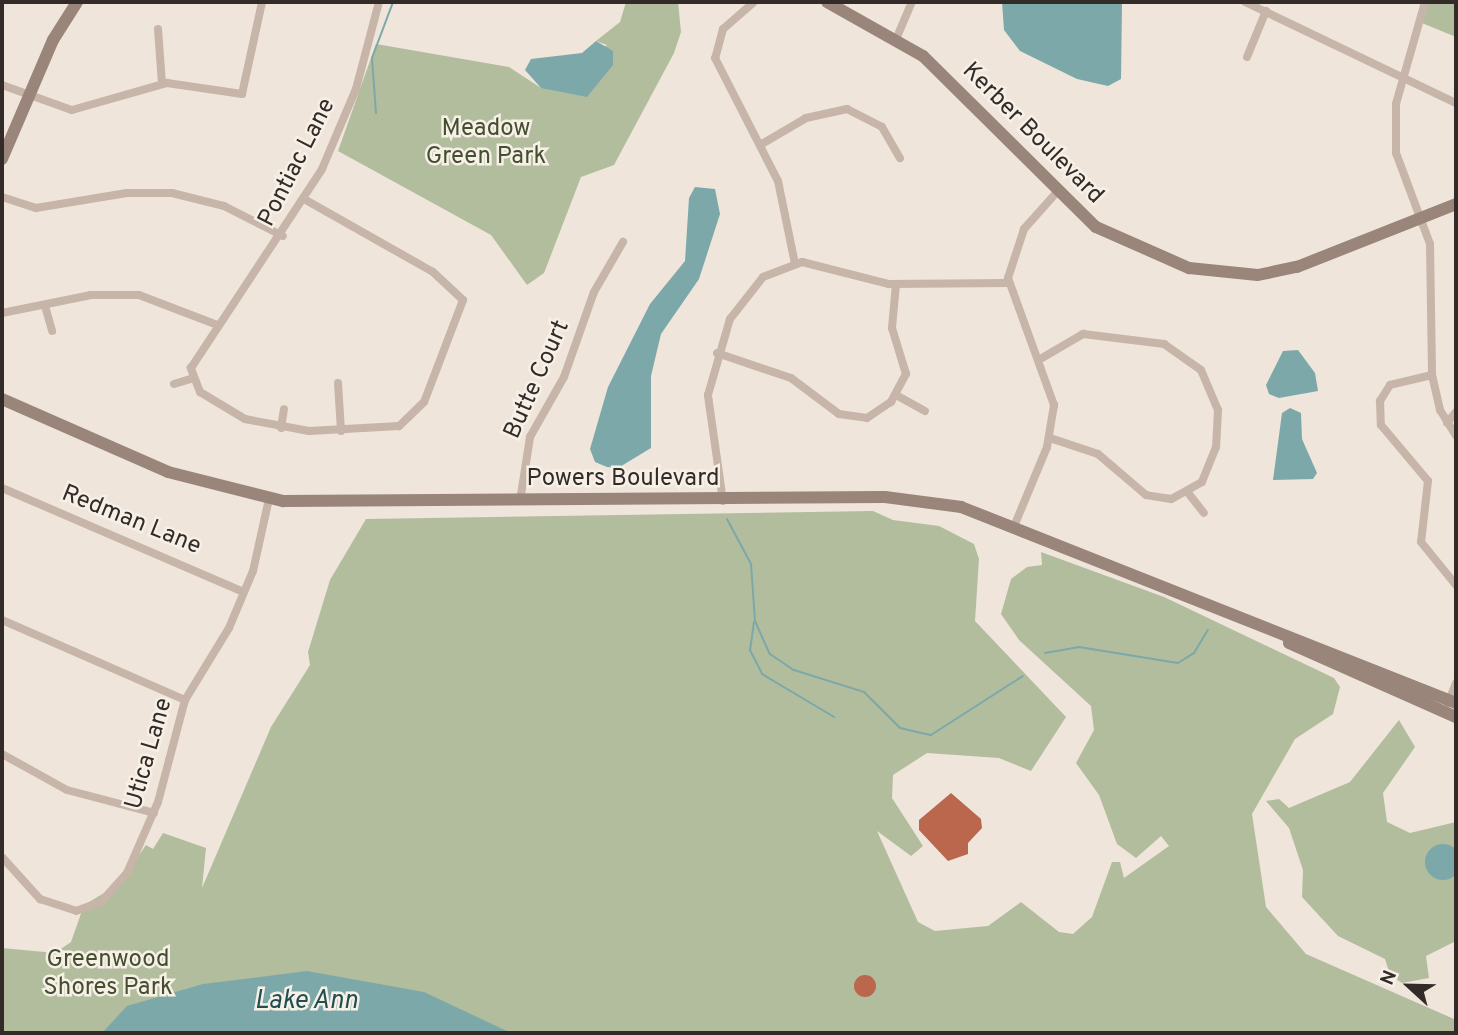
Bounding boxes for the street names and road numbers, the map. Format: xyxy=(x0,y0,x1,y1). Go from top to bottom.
street label: Kerber Boulevard xyxy=(955,57,1109,211)
street label: Pontiac Lane xyxy=(253,94,343,232)
street label: Butte Court xyxy=(499,316,577,444)
street label: Powers Boulevard xyxy=(527,466,719,494)
street label: Redman Lane xyxy=(57,480,205,562)
street label: Utica Lane xyxy=(120,695,180,813)

